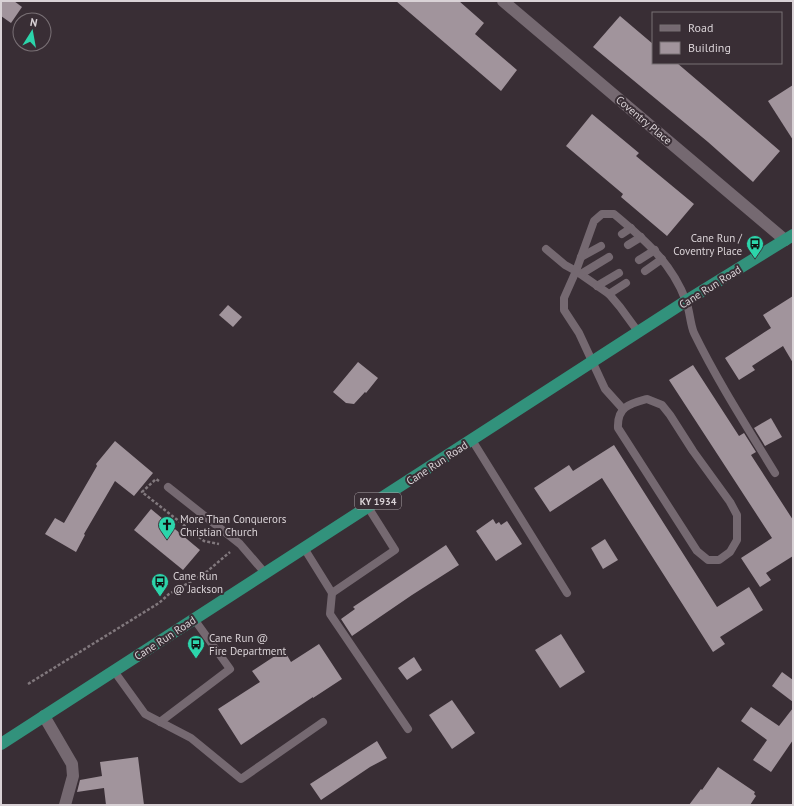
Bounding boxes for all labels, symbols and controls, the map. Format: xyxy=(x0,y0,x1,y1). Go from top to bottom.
north arrow xyxy=(12,12,52,52)
legend xyxy=(652,12,782,64)
text: N xyxy=(29,15,39,30)
text: Road xyxy=(688,20,713,35)
text: Building xyxy=(688,40,731,55)
street label: Coventry Place xyxy=(613,93,675,148)
place label: Cane Run / Coventry Place xyxy=(673,231,743,258)
bus stop icon: Cane Run / Coventry Place xyxy=(745,234,765,259)
street label: Cane Run Road xyxy=(676,262,744,312)
street label: Cane Run Road xyxy=(404,438,471,488)
road number: KY 1934 xyxy=(355,493,401,509)
place label: More Than Conquerors Christian Church xyxy=(180,512,287,539)
church icon: More Than Conquerors Christian Church xyxy=(157,515,177,540)
place label: Cane Run @ Jackson xyxy=(173,569,223,596)
bus stop icon: Cane Run @ Jackson xyxy=(150,572,170,597)
street label: Cane Run Road xyxy=(132,613,199,663)
place label: Cane Run @ Fire Department xyxy=(209,631,286,658)
bus stop icon: Cane Run @ Fire Department xyxy=(186,634,206,659)

